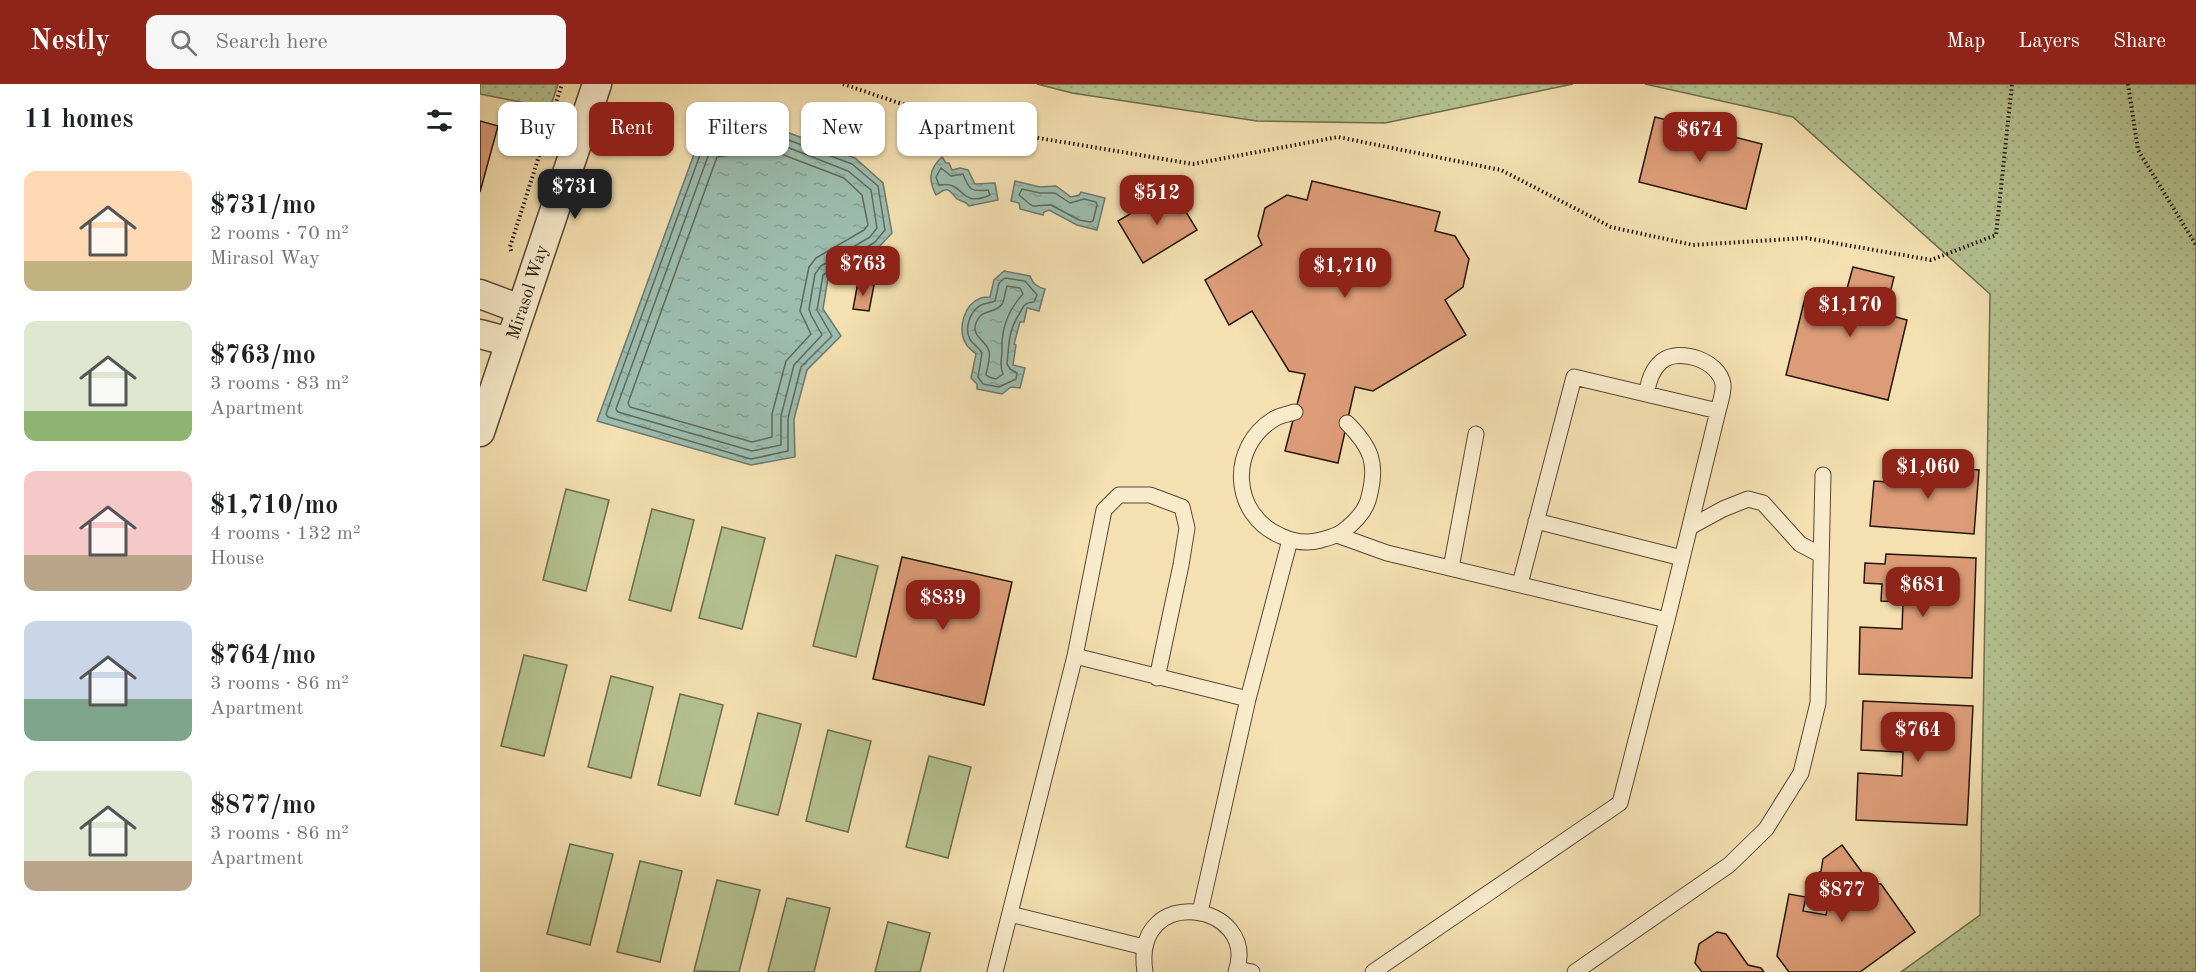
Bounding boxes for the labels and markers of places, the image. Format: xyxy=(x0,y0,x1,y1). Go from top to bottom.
pin: $674 xyxy=(1664,112,1736,163)
pin: $731 xyxy=(539,169,611,220)
pin: $512 xyxy=(1121,175,1193,226)
pin: $763 xyxy=(827,246,899,297)
pin: $1,710 xyxy=(1296,248,1394,299)
pin: $1,170 xyxy=(1801,287,1899,338)
pin: $1,060 xyxy=(1879,449,1977,500)
pin: $681 xyxy=(1887,567,1959,618)
pin: $839 xyxy=(907,580,979,631)
pin: $764 xyxy=(1882,712,1954,763)
pin: $877 xyxy=(1806,872,1878,923)

